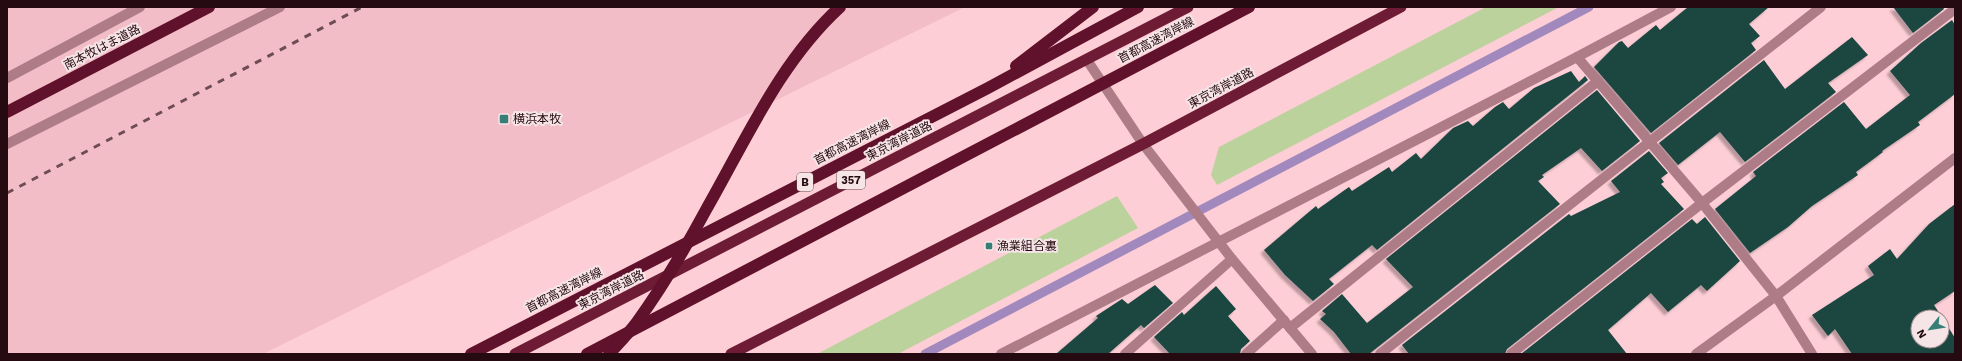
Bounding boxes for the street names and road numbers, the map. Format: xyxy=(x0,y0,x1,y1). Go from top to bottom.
street label: 首都高速湾岸線 xyxy=(1116,14,1196,66)
street label: 南本牧はま道路 xyxy=(61,22,143,72)
street label: 東京湾岸道路 xyxy=(1186,65,1256,111)
street label: 首都高速湾岸線 xyxy=(811,117,893,167)
street label: 東京湾岸道路 xyxy=(864,118,934,164)
road number: 357 xyxy=(837,171,865,189)
road number: B xyxy=(797,173,813,191)
street label: 首都高速湾岸線 xyxy=(523,265,605,315)
street label: 東京湾岸道路 xyxy=(576,267,646,313)

